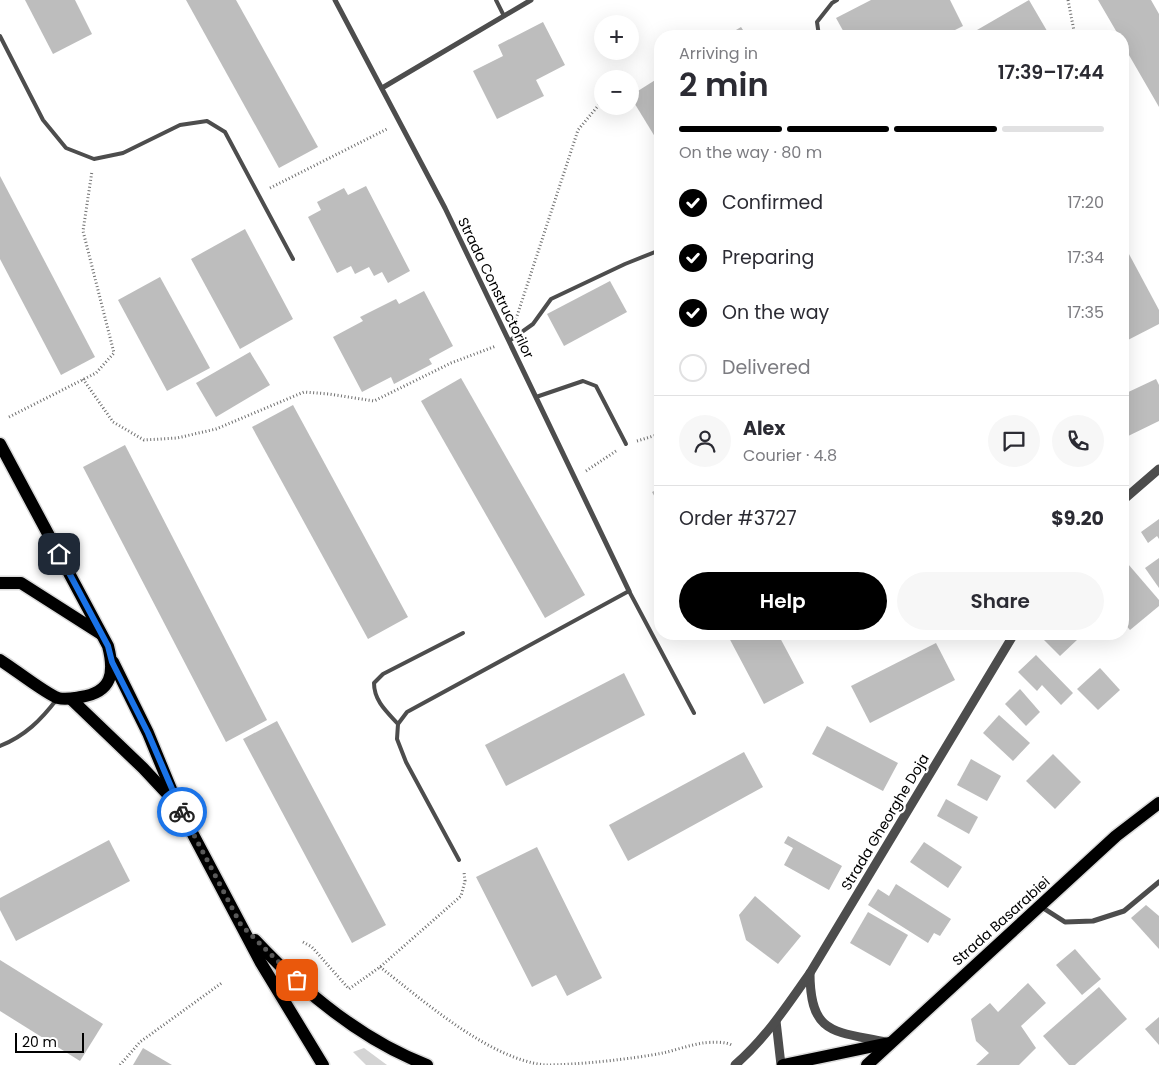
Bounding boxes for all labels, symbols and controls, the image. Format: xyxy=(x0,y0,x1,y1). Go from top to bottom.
map controls xyxy=(594,15,639,115)
button: + xyxy=(594,15,639,60)
text: Arriving in xyxy=(679,42,758,65)
text: 17:39–17:44 xyxy=(998,59,1104,86)
text: 2 min xyxy=(679,62,769,107)
button: − xyxy=(594,70,639,115)
text: On the way · 80 m xyxy=(679,141,822,164)
icon: check xyxy=(679,189,707,217)
text: Confirmed xyxy=(722,189,823,216)
text: 17:20 xyxy=(1067,191,1104,214)
street label: Strada Constructorilor xyxy=(453,214,539,362)
icon: check xyxy=(679,244,707,272)
text: Preparing xyxy=(722,244,814,271)
text: 17:34 xyxy=(1067,246,1104,269)
icon: check xyxy=(679,299,707,327)
text: On the way xyxy=(722,299,829,326)
text: 17:35 xyxy=(1067,301,1104,324)
text: Delivered xyxy=(722,354,811,381)
button: person xyxy=(679,415,731,467)
text: Alex xyxy=(743,415,785,442)
button: chat xyxy=(988,415,1040,467)
button: phone xyxy=(1052,415,1104,467)
text: Courier · 4.8 xyxy=(743,444,837,467)
text: Order #3727 xyxy=(679,505,797,532)
text: $9.20 xyxy=(1051,505,1104,532)
pin xyxy=(38,533,80,575)
icon: home xyxy=(45,540,73,568)
button: Help xyxy=(679,572,887,630)
button: Share xyxy=(897,572,1104,630)
street label: Strada Gheorghe Doja xyxy=(836,750,934,894)
courier xyxy=(157,787,207,837)
icon: bike xyxy=(168,798,196,826)
street label: Strada Basarabiei xyxy=(948,872,1054,970)
pin xyxy=(276,959,318,1001)
icon: bag xyxy=(283,966,311,994)
scale bar xyxy=(15,1030,84,1053)
text: 20 m xyxy=(22,1032,57,1052)

